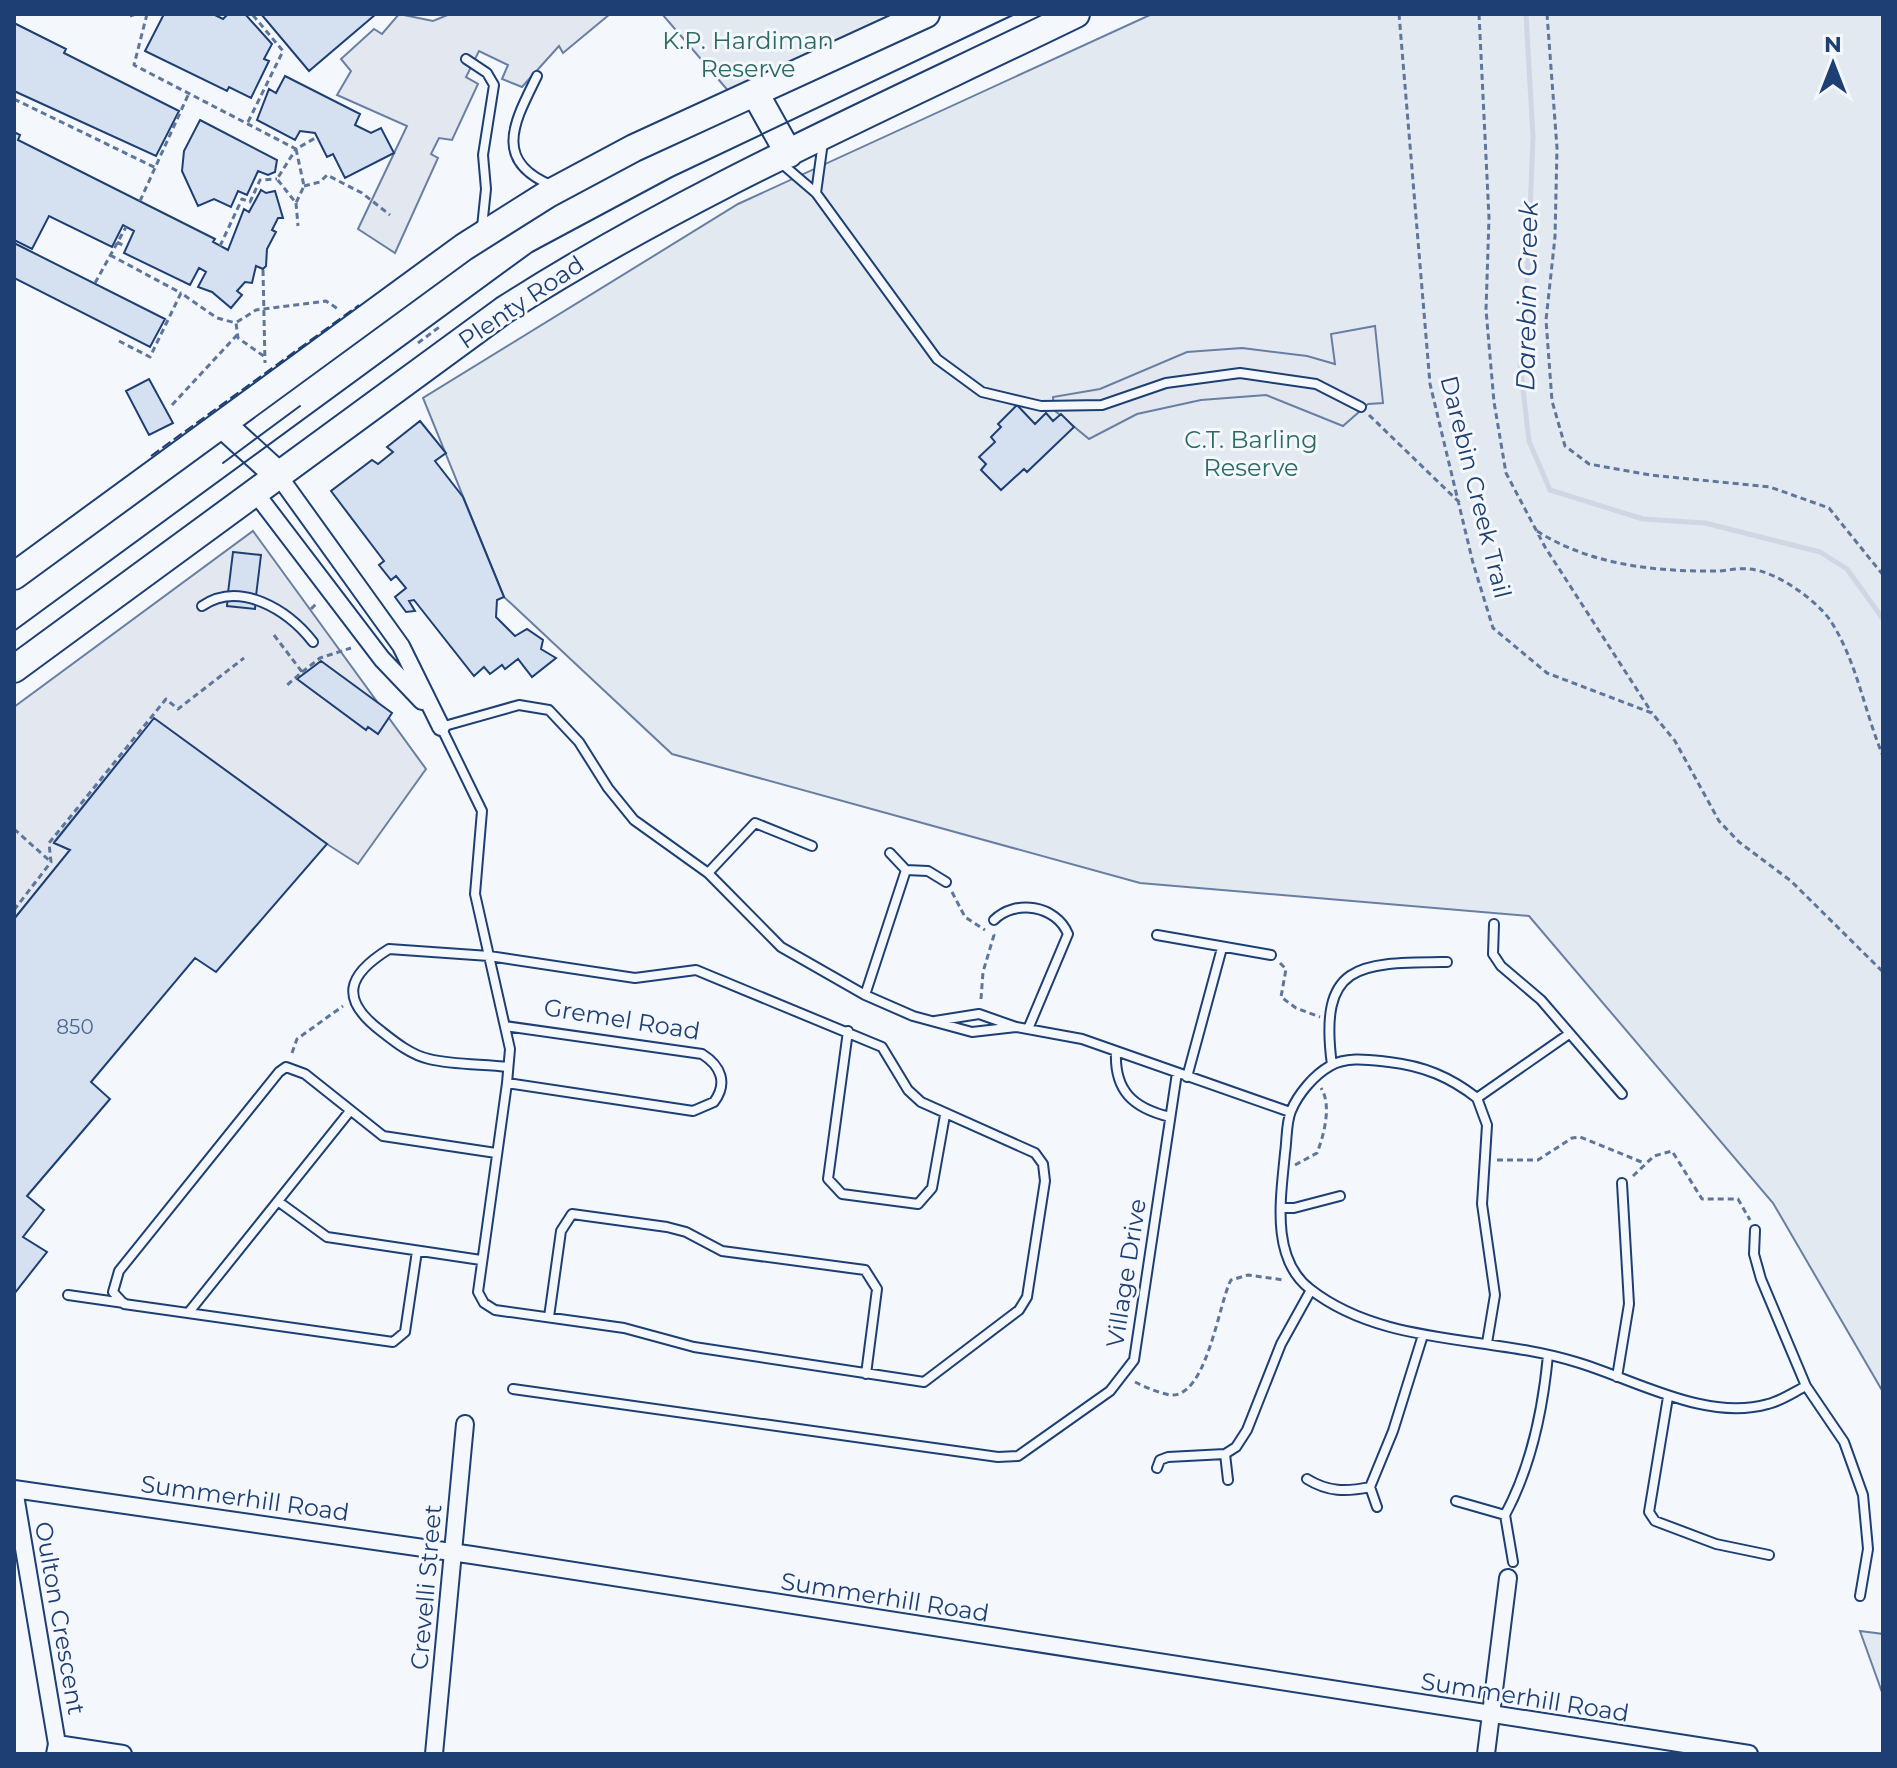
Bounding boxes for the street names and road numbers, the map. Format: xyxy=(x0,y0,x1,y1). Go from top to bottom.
street label: Plenty Road xyxy=(453,249,589,355)
street label: Darebin Creek Trail xyxy=(1434,373,1518,601)
street label: Gremel Road xyxy=(542,992,702,1046)
street label: Village Drive xyxy=(1100,1197,1152,1349)
street label: Summerhill Road xyxy=(139,1469,351,1527)
street label: Crevelli Street xyxy=(404,1503,448,1671)
street label: Oulton Crescent xyxy=(29,1519,91,1717)
street label: Summerhill Road xyxy=(779,1566,991,1628)
street label: Summerhill Road xyxy=(1419,1666,1631,1728)

